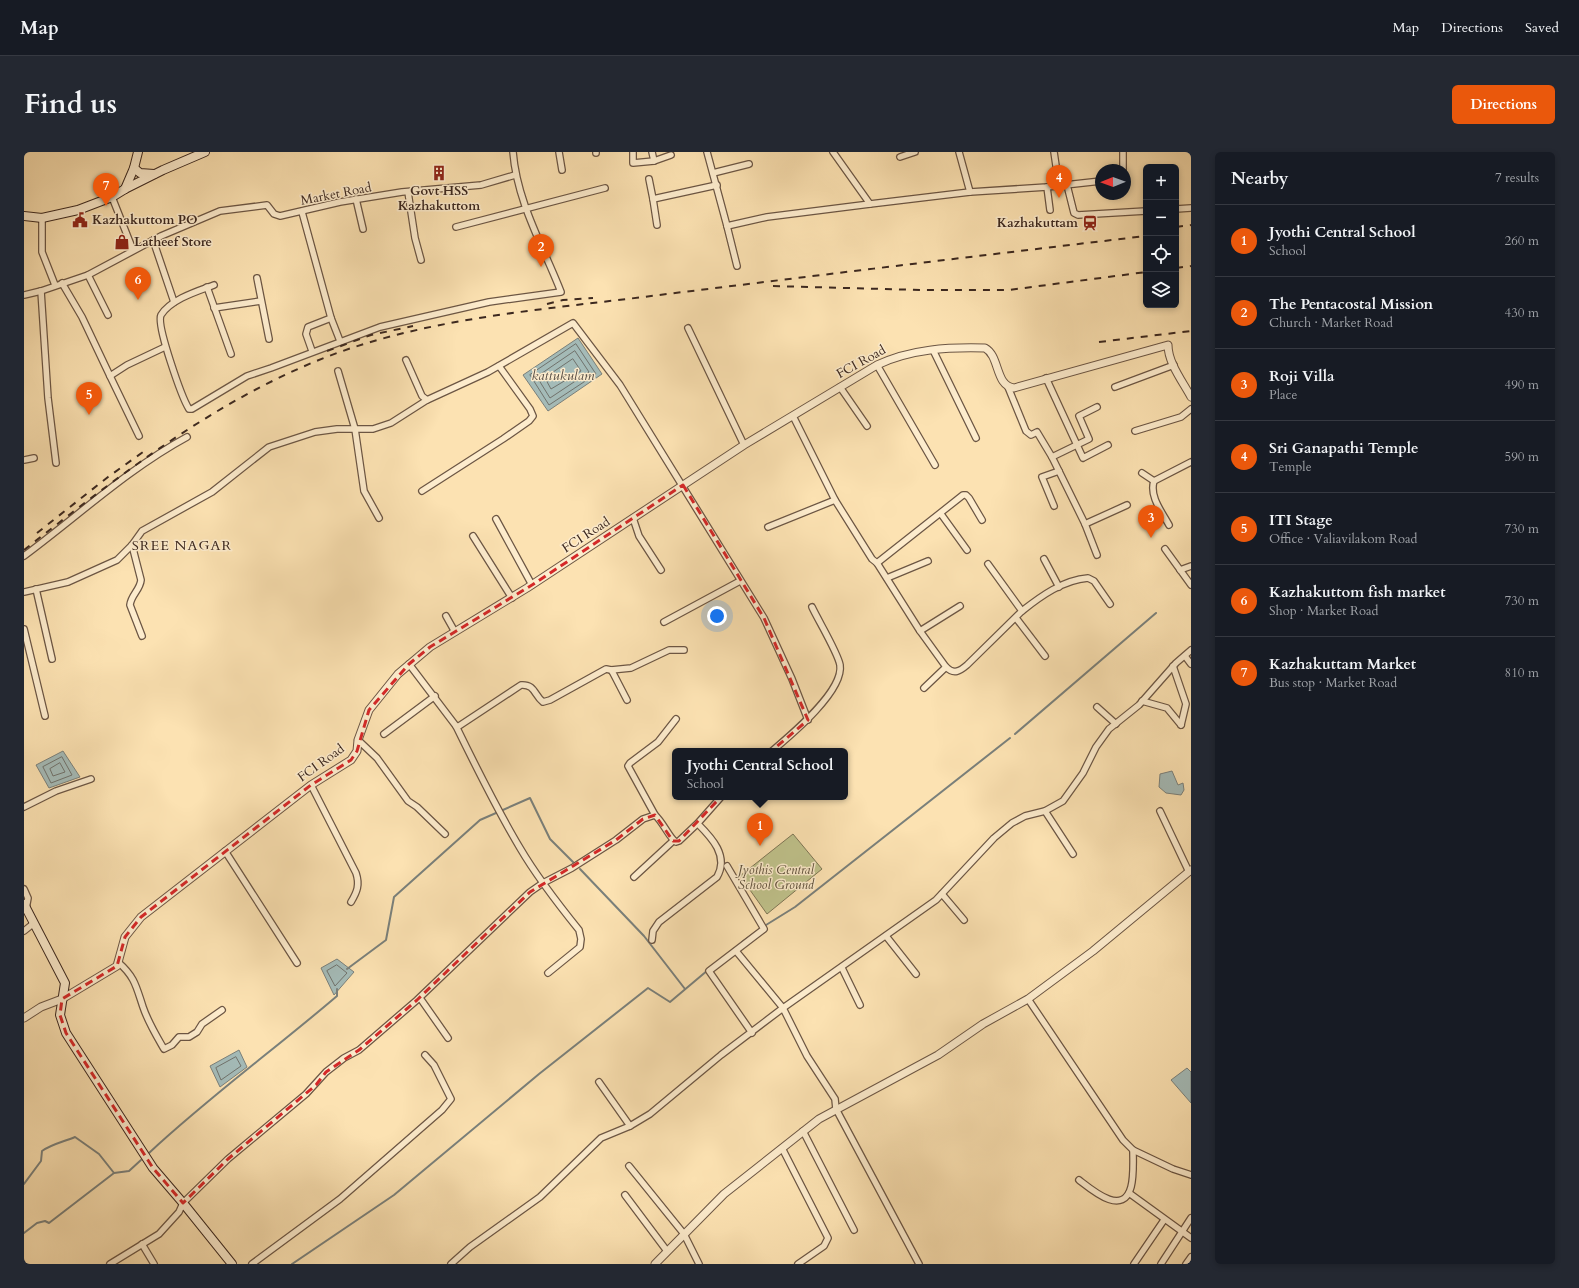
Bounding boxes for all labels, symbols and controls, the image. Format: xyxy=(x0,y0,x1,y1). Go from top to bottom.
text: Map xyxy=(20,15,59,41)
text: Map xyxy=(1393,18,1419,37)
text: Directions xyxy=(1441,18,1503,37)
text: Saved xyxy=(1525,18,1559,37)
text: Find us xyxy=(24,85,117,123)
button: Directions xyxy=(1452,85,1555,124)
building icon: Govt HSS Kazhakuttom xyxy=(430,164,448,182)
north arrow xyxy=(1095,164,1131,200)
map controls xyxy=(1143,164,1179,308)
button: + xyxy=(1143,164,1179,200)
pin: 4 xyxy=(1046,165,1072,198)
text: Nearby xyxy=(1231,167,1288,190)
text: 7 results xyxy=(1495,169,1539,187)
pin: 7 xyxy=(93,173,119,206)
street label: Market Road xyxy=(299,178,373,210)
place label: Govt HSS Kazhakuttom xyxy=(398,182,480,215)
button: − xyxy=(1143,200,1179,236)
public building icon: Kazhakuttom PO xyxy=(71,211,89,229)
place label: Kazhakuttom PO xyxy=(92,211,198,229)
place label: Kazhakuttam xyxy=(997,214,1078,232)
station icon: Kazhakuttam xyxy=(1081,214,1099,232)
text: Jyothi Central School xyxy=(1269,222,1416,242)
text: 1 xyxy=(1241,232,1247,250)
text: 260 m xyxy=(1505,232,1539,250)
shop icon: Latheef Store xyxy=(113,233,131,251)
place label: Latheef Store xyxy=(134,233,212,251)
pin: 2 xyxy=(528,234,554,267)
button: locate xyxy=(1143,236,1179,272)
text: School xyxy=(1269,242,1306,260)
pin: 6 xyxy=(125,267,151,300)
button: layers xyxy=(1143,272,1179,308)
text: The Pentacostal Mission xyxy=(1269,294,1433,314)
text: 2 xyxy=(1241,304,1247,322)
text: 430 m xyxy=(1505,304,1539,322)
text: Church · Market Road xyxy=(1269,314,1393,332)
street label: FCI Road xyxy=(833,341,889,383)
water label: kattukulam xyxy=(531,366,595,385)
text: Roji Villa xyxy=(1269,366,1335,386)
text: 3 xyxy=(1241,376,1247,394)
text: 490 m xyxy=(1505,376,1539,394)
pin: 5 xyxy=(76,382,102,415)
text: Place xyxy=(1269,386,1297,404)
text: Sri Ganapathi Temple xyxy=(1269,438,1419,458)
text: 4 xyxy=(1241,448,1247,466)
text: 590 m xyxy=(1505,448,1539,466)
text: Temple xyxy=(1269,458,1312,476)
pin: 3 xyxy=(1138,505,1164,538)
text: ITI Stage xyxy=(1269,510,1333,530)
street label: FCI Road xyxy=(559,513,614,557)
text: 5 xyxy=(1241,520,1247,538)
text: 730 m xyxy=(1505,520,1539,538)
text: Office · Valiavilakom Road xyxy=(1269,530,1418,548)
district label: SREE NAGAR xyxy=(132,536,232,555)
text: Kazhakuttom fish market xyxy=(1269,582,1446,602)
text: 6 xyxy=(1241,592,1247,610)
text: 730 m xyxy=(1505,592,1539,610)
text: Shop · Market Road xyxy=(1269,602,1379,620)
your location xyxy=(707,606,727,626)
text: Kazhakuttam Market xyxy=(1269,654,1416,674)
text: 7 xyxy=(1241,664,1247,682)
text: 810 m xyxy=(1505,664,1539,682)
text: Bus stop · Market Road xyxy=(1269,674,1397,692)
street label: FCI Road xyxy=(294,740,348,786)
popup xyxy=(672,748,848,800)
text: Jyothi Central School xyxy=(687,755,833,775)
text: School xyxy=(687,775,724,793)
pin: 1 xyxy=(747,813,773,846)
park label: Jyothis Central School Ground xyxy=(735,861,815,894)

